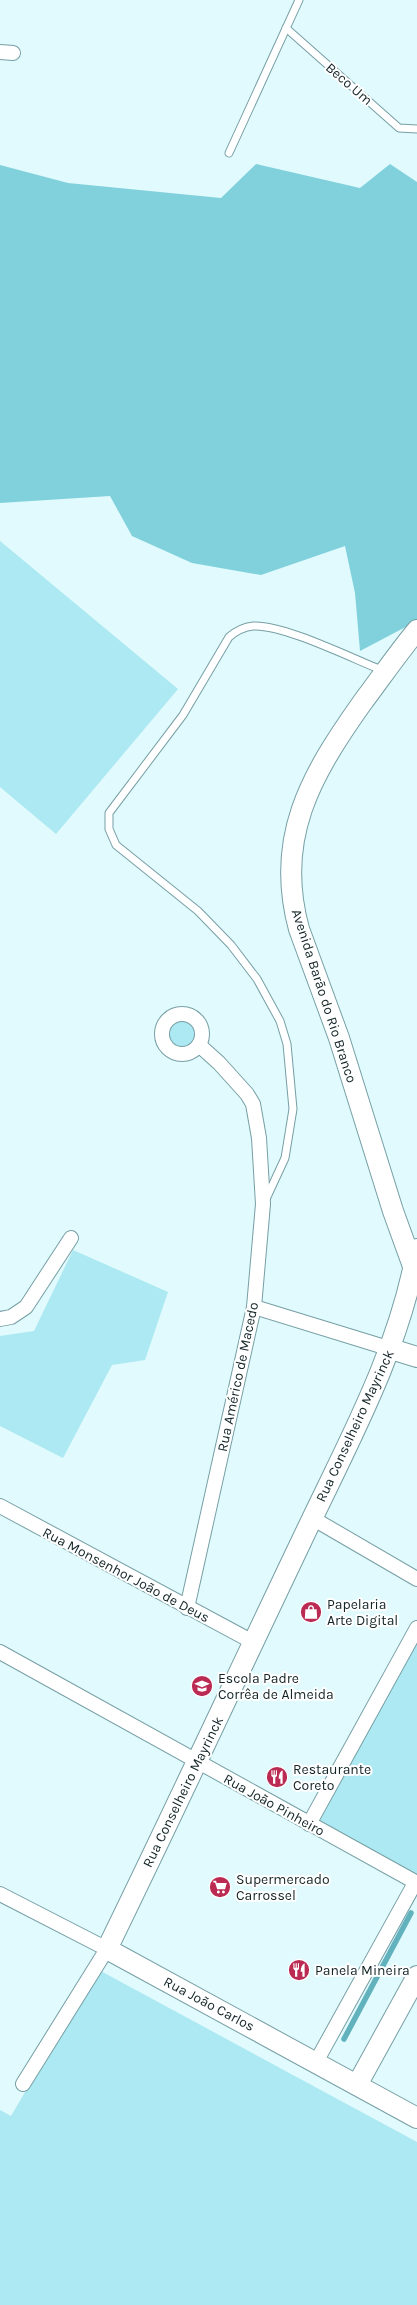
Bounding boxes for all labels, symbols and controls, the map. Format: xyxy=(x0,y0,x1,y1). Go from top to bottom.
street label: Beco Um xyxy=(322,59,376,109)
street label: Avenida Barão do Rio Branco xyxy=(288,907,360,1085)
street label: Rua Américo de Macedo xyxy=(214,1301,262,1453)
street label: Rua Conselheiro Mayrinck xyxy=(312,1347,398,1505)
street label: Rua Monsenhor João de Deus xyxy=(40,1524,212,1626)
place label: Papelaria Arte Digital xyxy=(327,1596,398,1629)
shop icon: Papelaria Arte Digital xyxy=(299,1600,323,1624)
place label: Escola Padre Corrêa de Almeida xyxy=(218,1670,334,1703)
school or university icon: Escola Padre Corrêa de Almeida xyxy=(190,1674,214,1698)
street label: Rua Conselheiro Mayrinck xyxy=(139,1714,227,1870)
place label: Restaurante Coreto xyxy=(293,1761,371,1794)
restaurant icon: Restaurante Coreto xyxy=(265,1765,289,1789)
street label: Rua João Pinheiro xyxy=(220,1770,328,1840)
place label: Supermercado Carrossel xyxy=(236,1871,330,1904)
supermarket icon: Supermercado Carrossel xyxy=(208,1875,232,1899)
restaurant icon: Panela Mineira xyxy=(287,1958,311,1982)
place label: Panela Mineira xyxy=(315,1962,410,1979)
street label: Rua João Carlos xyxy=(161,1973,257,2035)

